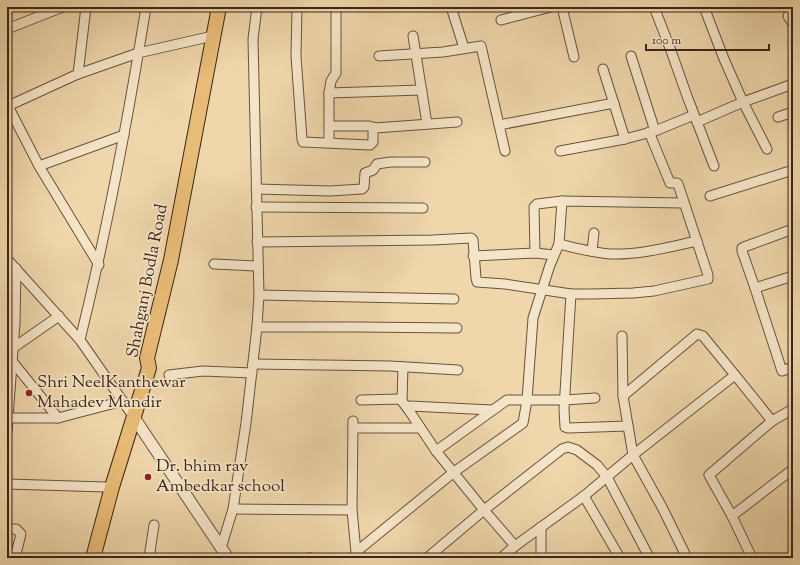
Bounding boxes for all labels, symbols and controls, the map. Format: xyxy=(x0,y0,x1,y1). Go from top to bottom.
scale bar xyxy=(646,26,769,52)
text: 100 m xyxy=(652,32,681,50)
street label: Shahganj Bodla Road xyxy=(121,202,175,360)
place label: Shri NeelKanthewar Mahadev Mandir xyxy=(37,371,186,415)
marker: Shri NeelKanthewar Mahadev Mandir xyxy=(24,388,34,398)
place label: Dr. bhim rav Ambedkar school xyxy=(156,455,285,499)
marker: Dr. bhim rav Ambedkar school xyxy=(143,472,153,482)

